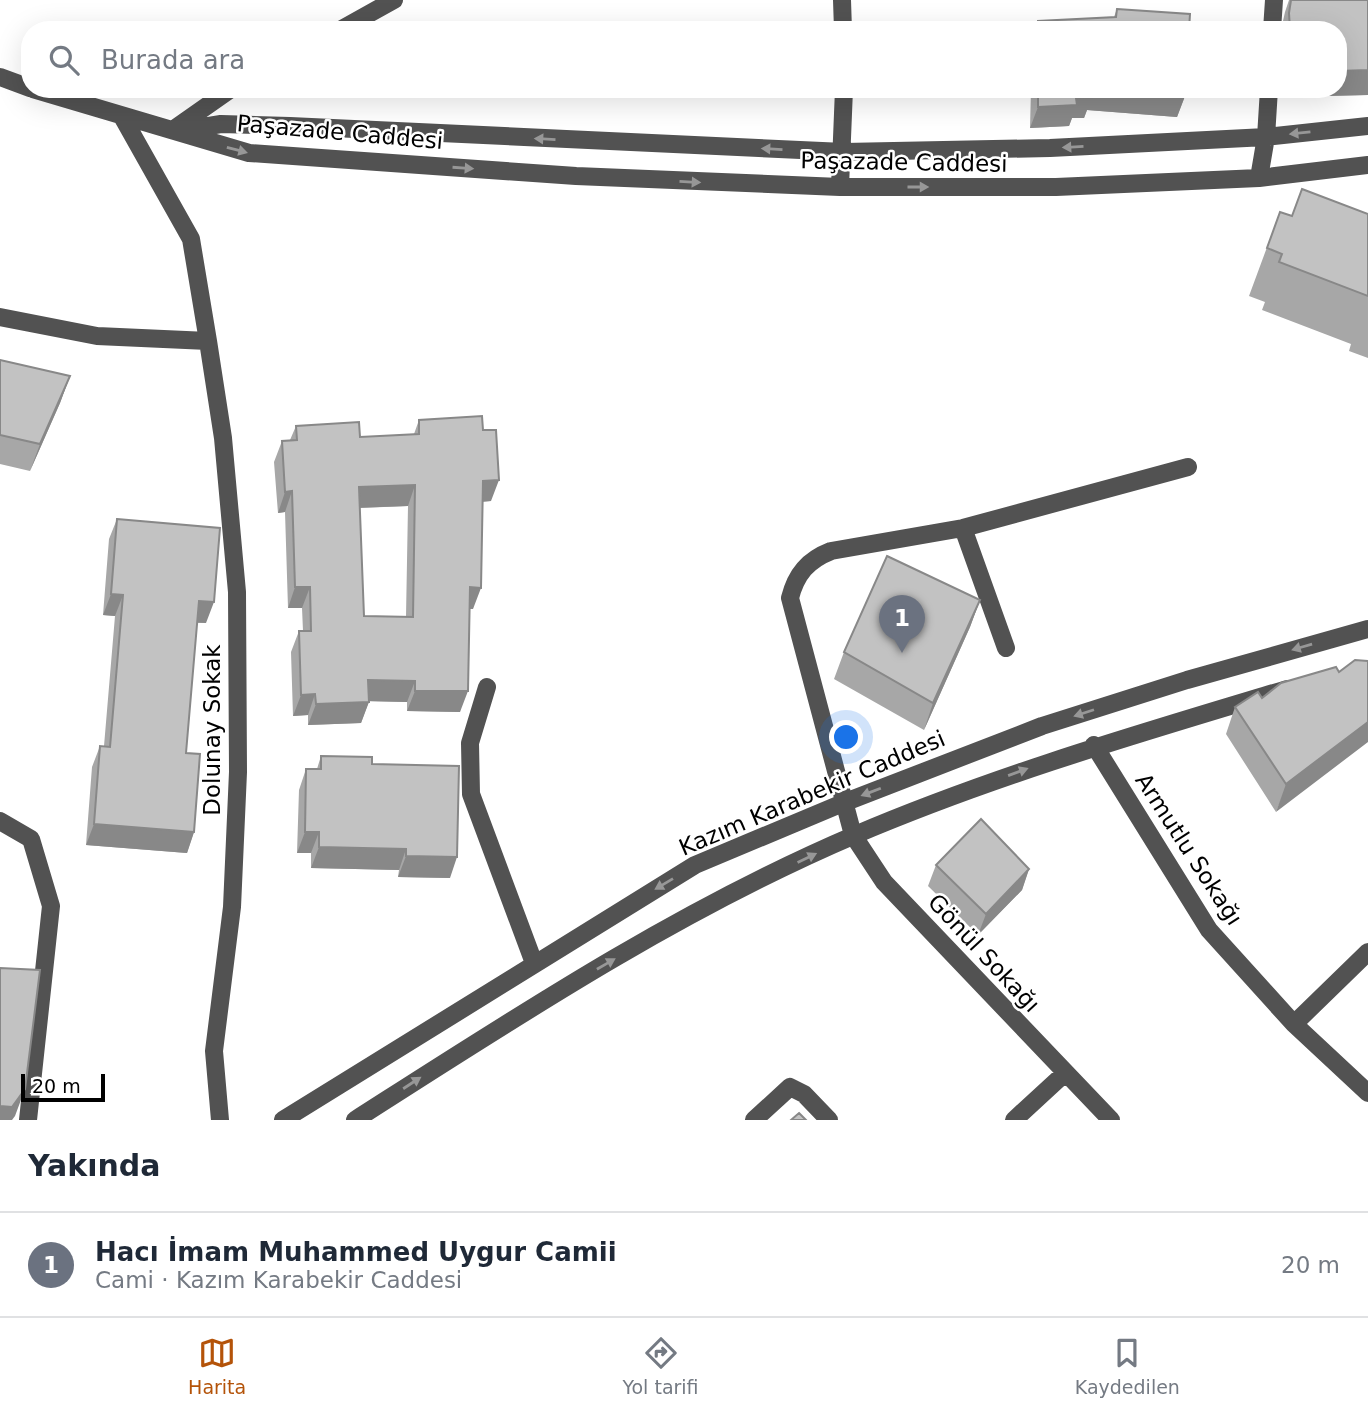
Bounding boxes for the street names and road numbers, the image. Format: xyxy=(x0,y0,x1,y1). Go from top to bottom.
street label: Paşazade Caddesi xyxy=(236,110,444,154)
street label: Paşazade Caddesi xyxy=(800,147,1008,177)
street label: Dolunay Sokak xyxy=(199,644,225,816)
street label: Kazım Karabekir Caddesi xyxy=(675,725,949,861)
street label: Armutlu Sokağı xyxy=(1130,768,1248,930)
street label: Gönül Sokağı xyxy=(923,889,1045,1017)

